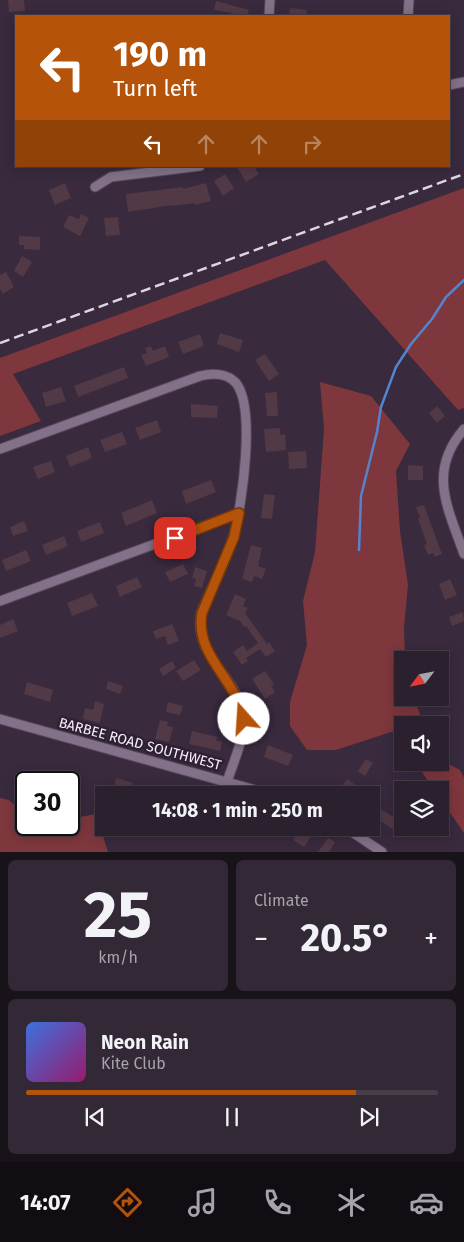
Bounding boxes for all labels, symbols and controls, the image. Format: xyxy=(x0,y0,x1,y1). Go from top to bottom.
text: 190 m xyxy=(113,33,207,75)
icon: left xyxy=(30,35,95,100)
text: Turn left xyxy=(113,75,197,102)
icon: left xyxy=(139,130,167,158)
icon: ahead xyxy=(192,130,220,158)
icon: ahead xyxy=(245,130,273,158)
icon: right xyxy=(298,130,326,158)
pin xyxy=(154,517,196,559)
icon: arrive xyxy=(161,524,189,552)
north arrow xyxy=(394,651,449,706)
map controls xyxy=(394,651,449,836)
position arrow xyxy=(217,692,269,744)
street label: BARBEE ROAD SOUTHWEST xyxy=(57,714,224,774)
button: sound xyxy=(394,716,449,771)
speed limit sign: 30 xyxy=(15,771,80,836)
button: layers xyxy=(394,781,449,836)
text: 14:08 · 1 min · 250 m xyxy=(152,799,323,822)
text: 25 xyxy=(84,876,152,954)
text: Climate xyxy=(254,891,309,910)
text: 20.5° xyxy=(300,915,392,961)
text: − xyxy=(254,922,268,955)
text: + xyxy=(424,922,438,955)
text: km/h xyxy=(98,948,138,967)
text: Neon Rain xyxy=(101,1031,189,1054)
text: Kite Club xyxy=(101,1054,166,1073)
icon: previous xyxy=(81,1103,109,1131)
icon: pause xyxy=(218,1103,246,1131)
icon: next xyxy=(355,1103,383,1131)
icon: directions xyxy=(110,1185,145,1220)
icon: music xyxy=(185,1185,220,1220)
icon: phone xyxy=(260,1185,295,1220)
icon: climate xyxy=(334,1185,369,1220)
icon: car xyxy=(409,1185,444,1220)
text: 14:07 xyxy=(20,1189,71,1216)

